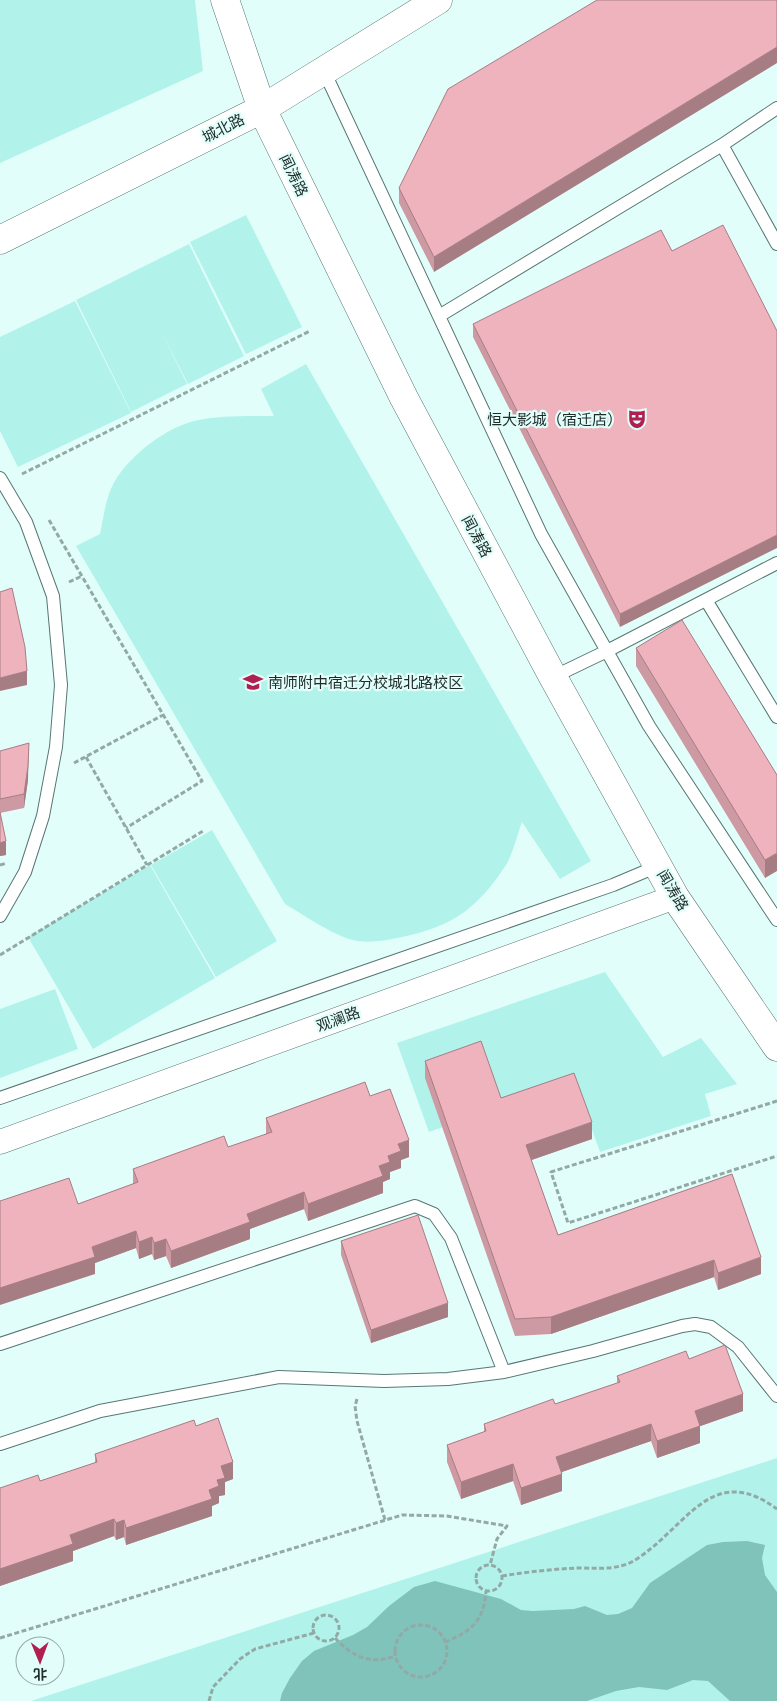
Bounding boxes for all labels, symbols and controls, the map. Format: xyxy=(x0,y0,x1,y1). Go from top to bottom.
street label: 城北路 xyxy=(199,109,247,147)
street label: 闻涛路 xyxy=(276,151,312,199)
theatre icon: 恒大影城（宿迁店） xyxy=(626,408,648,430)
place label: 恒大影城（宿迁店） xyxy=(487,410,622,429)
street label: 闻涛路 xyxy=(458,512,496,560)
school or university icon: 南师附中宿迁分校城北路校区 xyxy=(242,671,264,693)
place label: 南师附中宿迁分校城北路校区 xyxy=(268,673,463,692)
street label: 闻涛路 xyxy=(653,866,693,914)
street label: 观澜路 xyxy=(314,1002,362,1036)
north arrow xyxy=(15,1636,65,1686)
text: 北 xyxy=(33,1665,47,1683)

